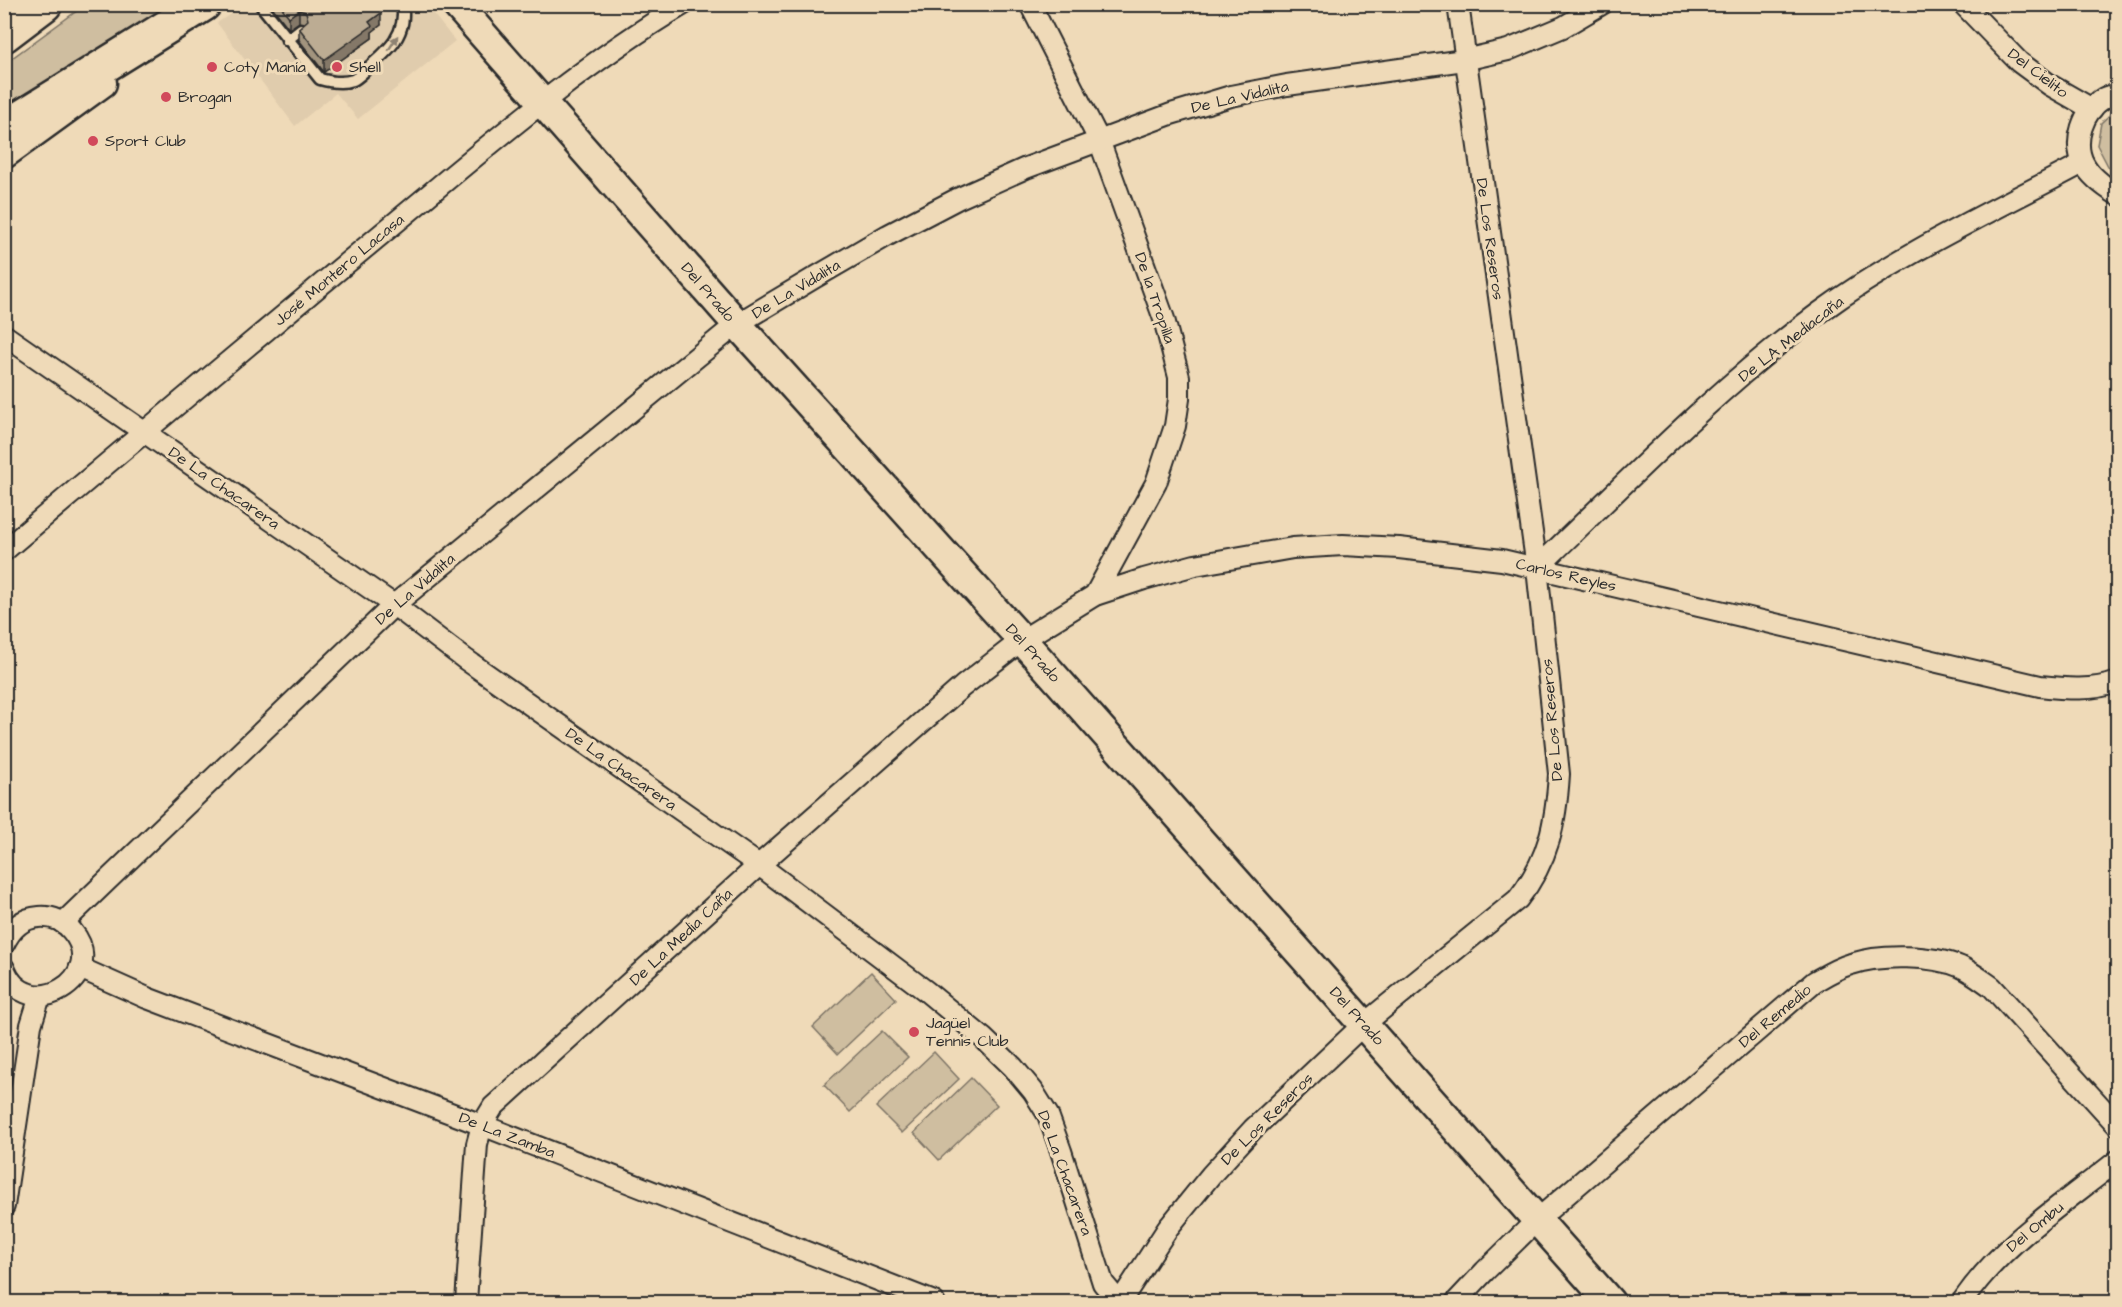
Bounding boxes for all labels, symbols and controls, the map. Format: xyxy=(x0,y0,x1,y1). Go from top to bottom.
one-way arrow xyxy=(387,35,398,52)
street label: Del Cielito xyxy=(2003,43,2073,103)
place label: Coty Manía xyxy=(224,56,306,79)
place label: Shell xyxy=(349,56,381,78)
marker: Coty Manía xyxy=(205,60,219,74)
marker: Shell xyxy=(330,60,344,74)
street label: De La Vidalita xyxy=(1189,75,1291,119)
place label: Brogan xyxy=(178,86,232,109)
marker: Brogan xyxy=(159,90,173,104)
place label: Sport Club xyxy=(105,130,186,152)
marker: Sport Club xyxy=(86,134,100,148)
street label: De Los Reseros xyxy=(1471,177,1509,301)
street label: José Montero Lacasa xyxy=(269,209,409,331)
street label: De la Tropilla xyxy=(1129,250,1181,346)
street label: De La Vidalita xyxy=(748,254,844,324)
street label: Del Prado xyxy=(676,257,740,327)
street label: De LA Mediacaña xyxy=(1734,291,1848,387)
street label: De La Chacarera xyxy=(164,441,284,535)
street label: De La Vidalita xyxy=(370,548,460,630)
street label: Carlos Reyles xyxy=(1513,553,1618,598)
street label: Del Prado xyxy=(1001,619,1065,687)
street label: De Los Reseros xyxy=(1536,658,1568,782)
street label: De La Chacarera xyxy=(561,722,681,816)
street label: De La Media Caña xyxy=(625,883,737,991)
street label: Del Remedio xyxy=(1734,979,1816,1053)
street label: Del Prado xyxy=(1325,982,1389,1050)
place label: Jagüel Tennis Club xyxy=(926,1012,1008,1052)
marker: Jagüel Tennis Club xyxy=(907,1025,921,1039)
street label: De Los Reseros xyxy=(1216,1068,1318,1170)
street label: De La Zamba xyxy=(456,1107,558,1163)
street label: De La Chacarera xyxy=(1032,1108,1098,1238)
street label: Del Ombu xyxy=(2002,1197,2068,1257)

